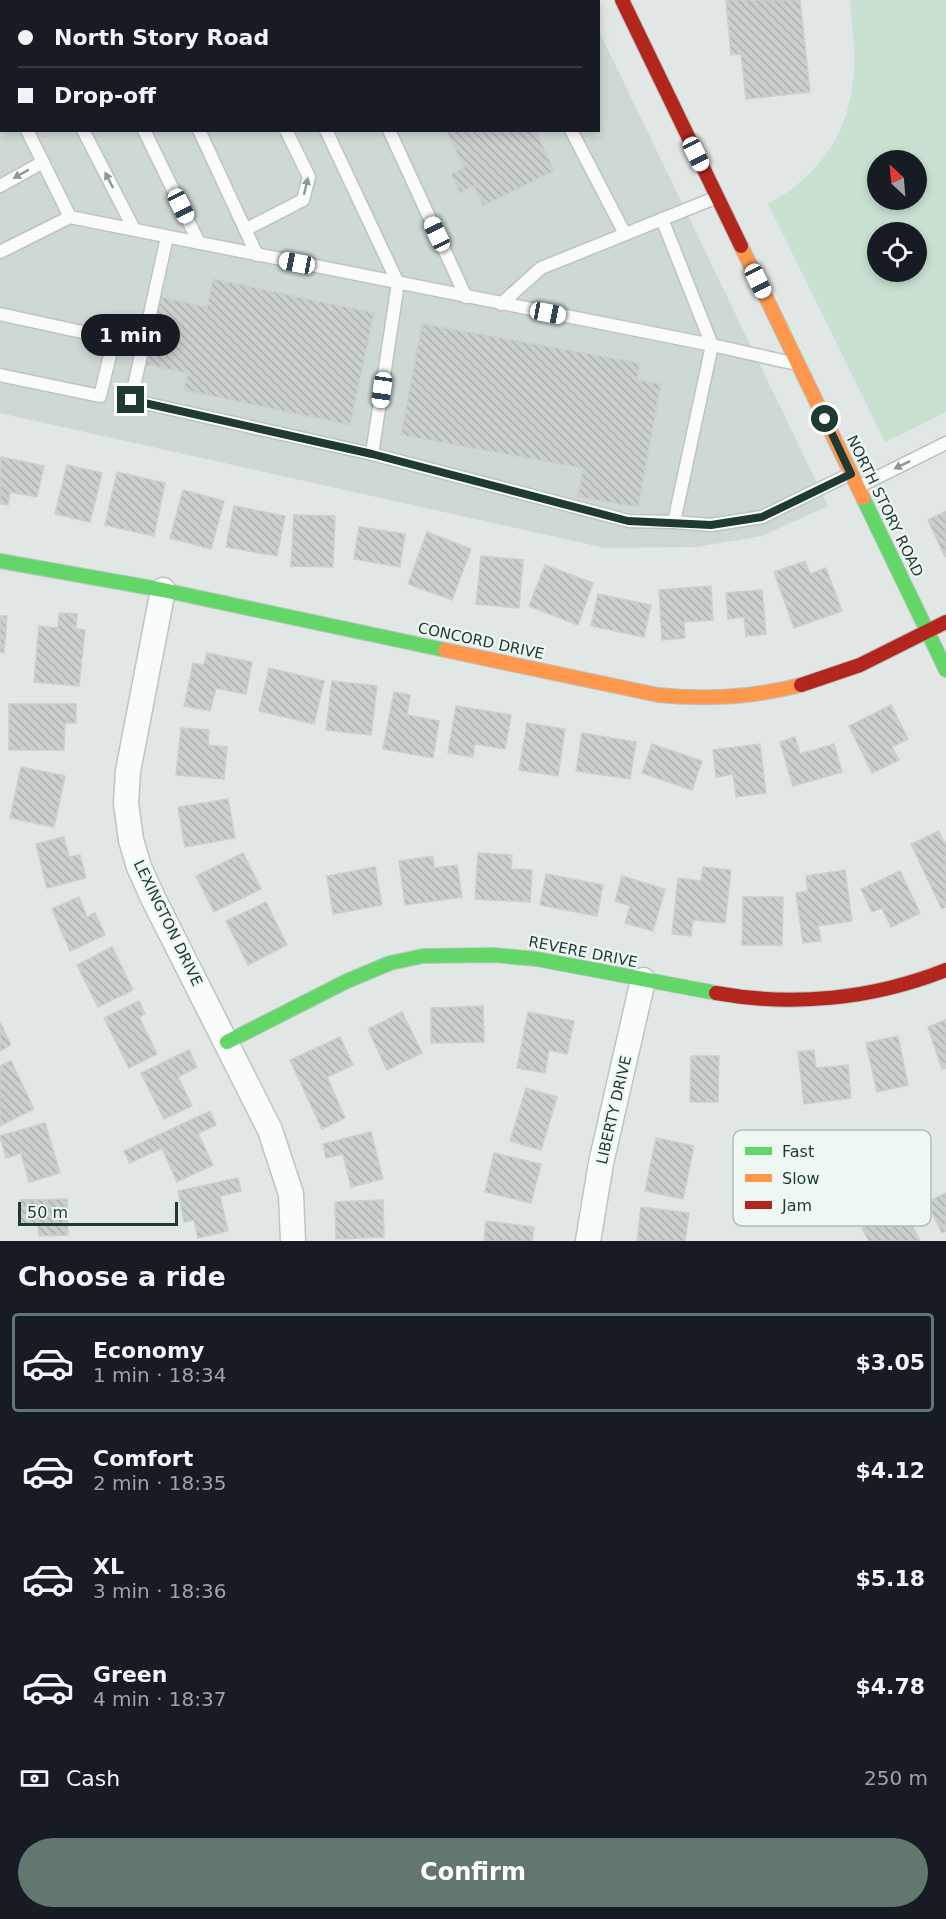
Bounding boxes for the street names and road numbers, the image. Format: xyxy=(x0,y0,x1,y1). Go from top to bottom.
street label: NORTH STORY ROAD xyxy=(843,432,927,580)
street label: CONCORD DRIVE xyxy=(416,619,546,663)
street label: LEXINGTON DRIVE xyxy=(130,857,206,989)
street label: REVERE DRIVE xyxy=(527,933,639,971)
street label: LIBERTY DRIVE xyxy=(593,1054,635,1166)

